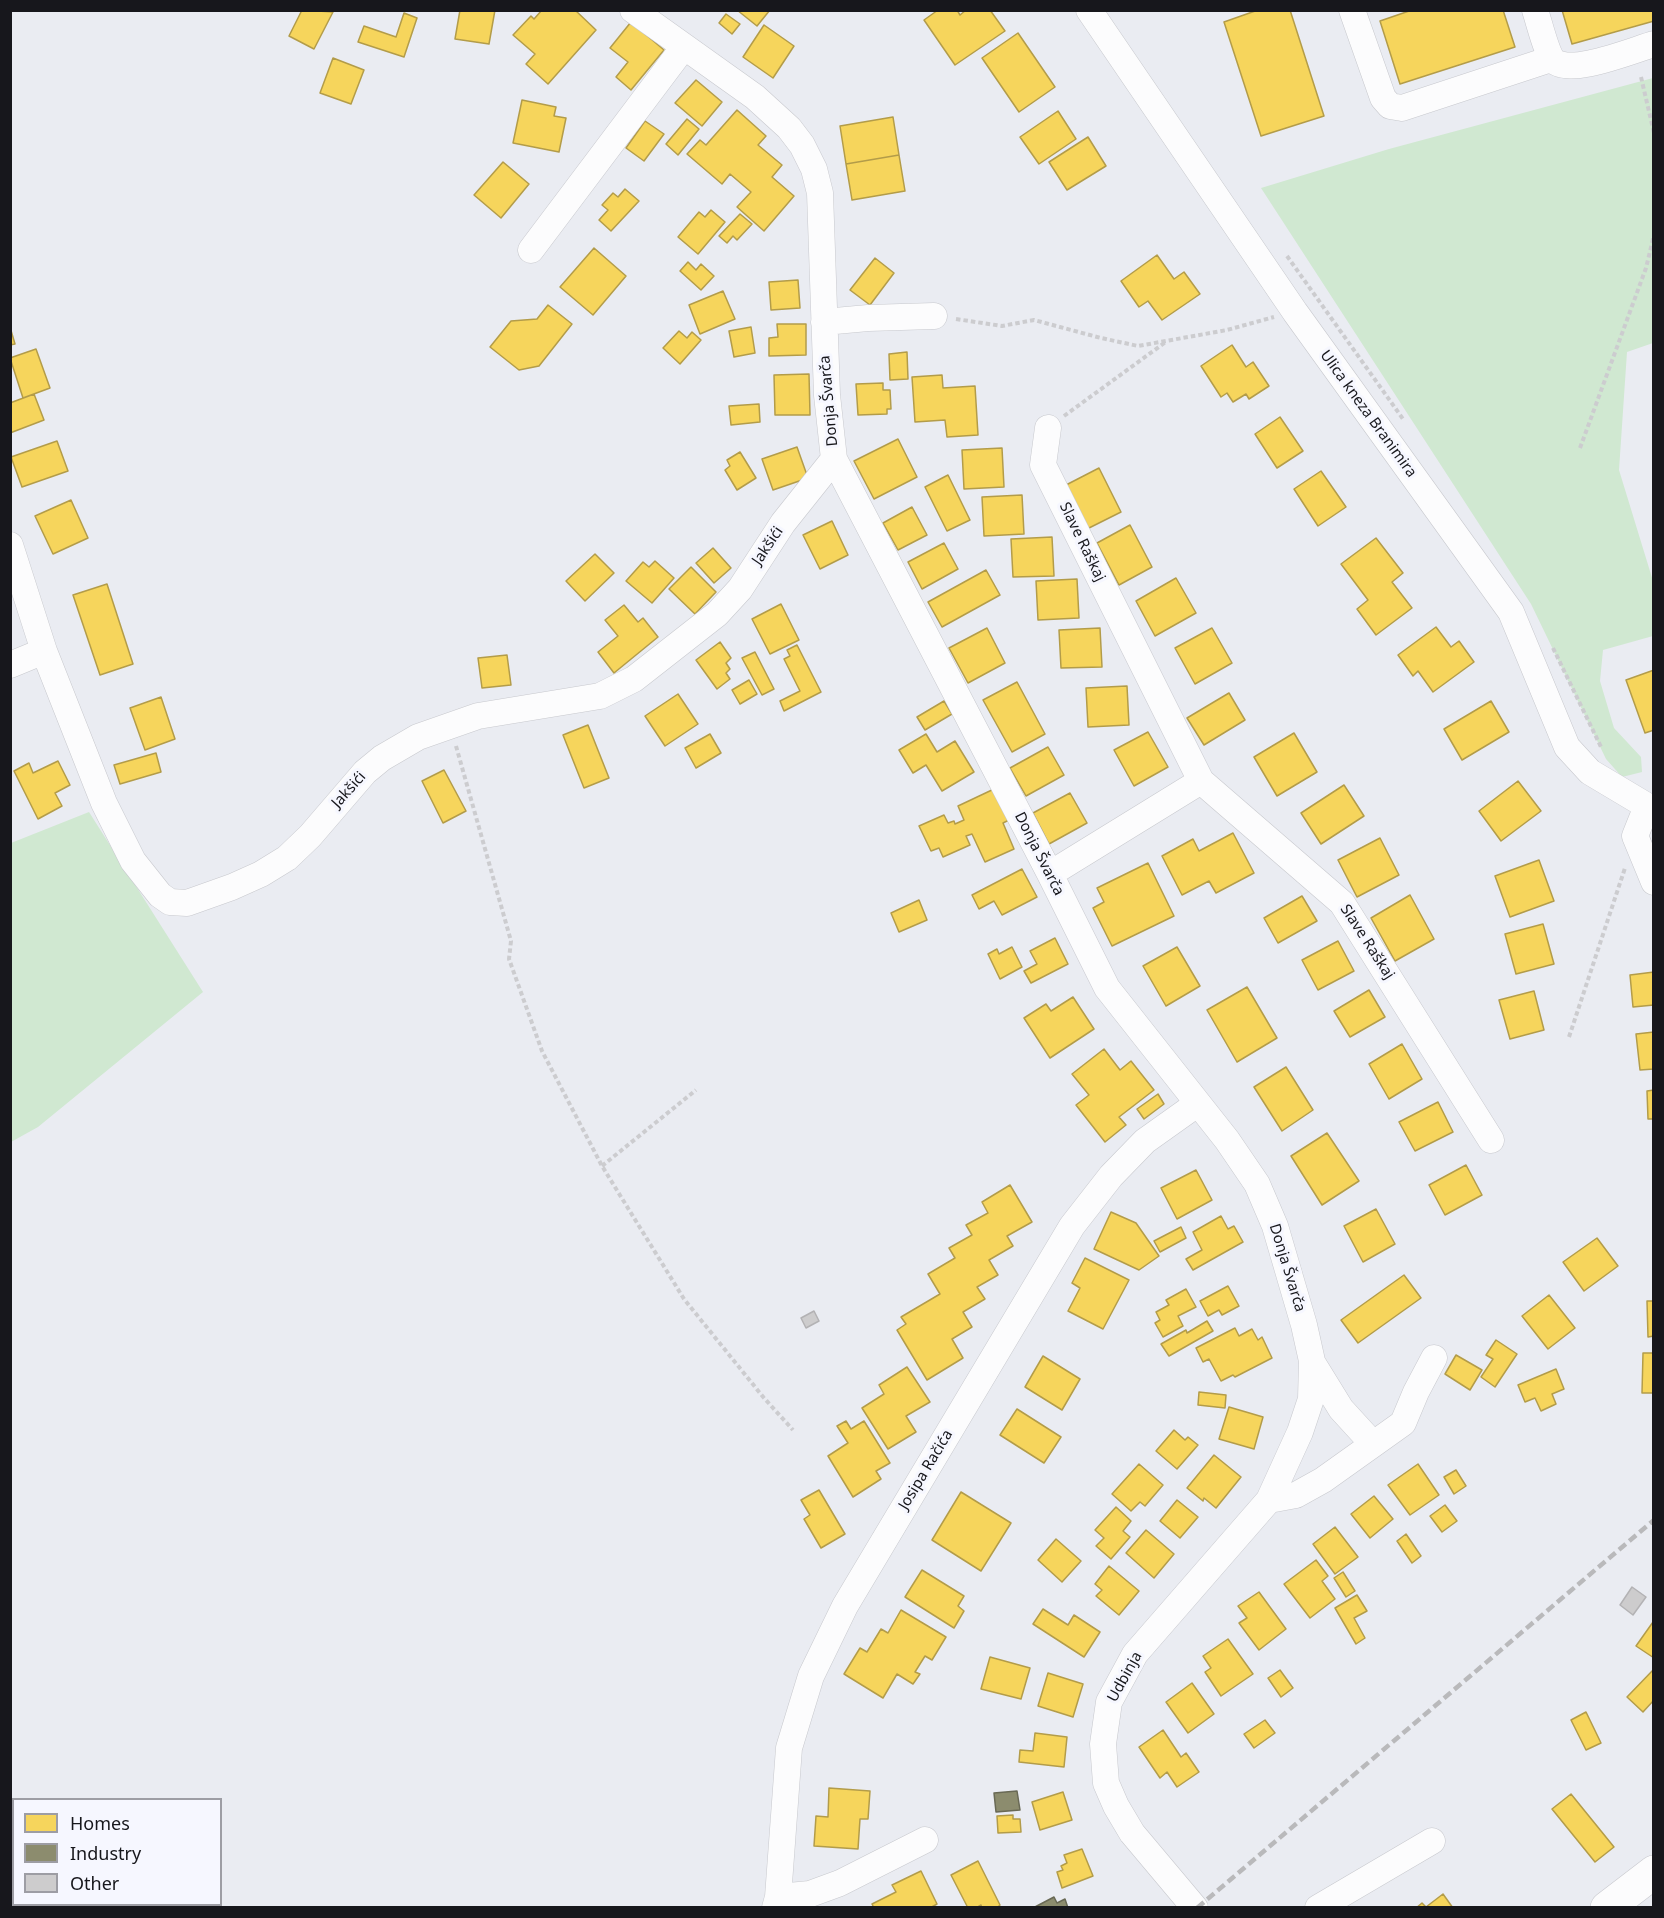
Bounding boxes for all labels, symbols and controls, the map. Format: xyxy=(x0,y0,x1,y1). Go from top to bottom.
street label: Ulica kneza Branimira xyxy=(1316,347,1420,481)
street label: Donja Švarča xyxy=(816,355,842,447)
street label: Slave Raškaj xyxy=(1055,500,1109,584)
street label: Jakšići xyxy=(749,523,787,569)
street label: Jakšići xyxy=(328,768,370,812)
street label: Donja Švarča xyxy=(1010,809,1068,899)
street label: Slave Raškaj xyxy=(1336,901,1398,983)
street label: Donja Švarča xyxy=(1265,1222,1309,1314)
street label: Josipa Račića xyxy=(895,1427,957,1513)
street label: Udbinja xyxy=(1104,1649,1146,1705)
legend xyxy=(12,1798,222,1906)
text: Homes xyxy=(70,1811,130,1835)
text: Industry xyxy=(70,1841,141,1865)
text: Other xyxy=(70,1871,119,1895)

